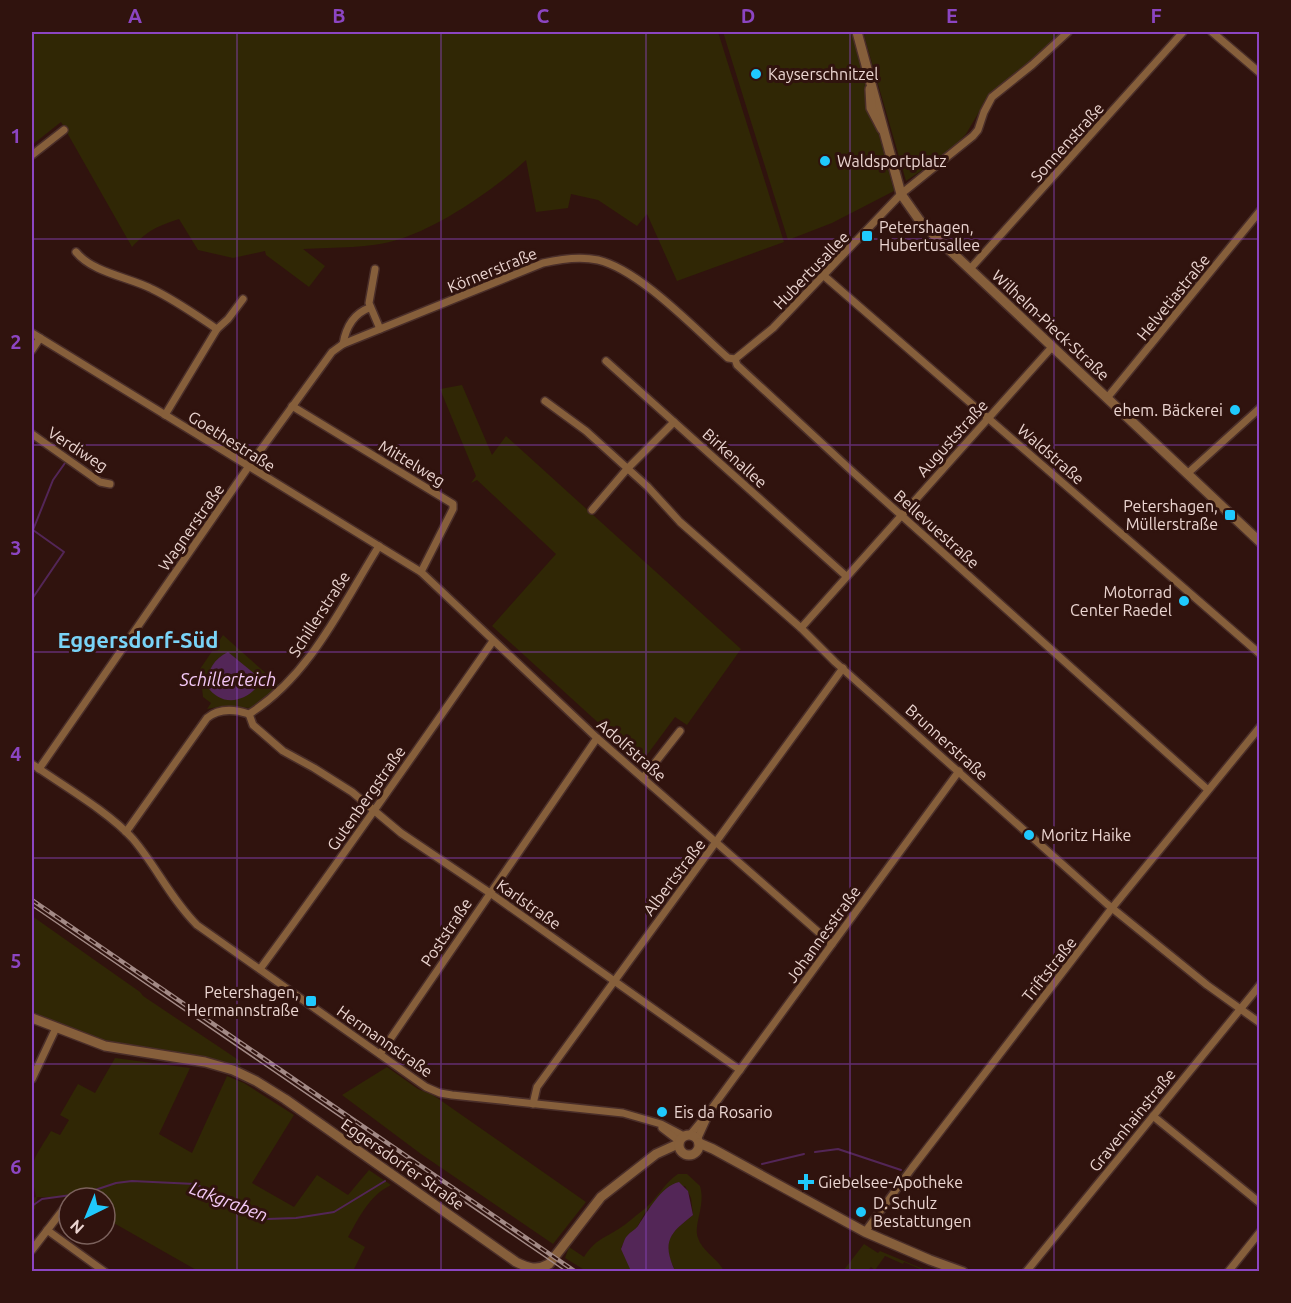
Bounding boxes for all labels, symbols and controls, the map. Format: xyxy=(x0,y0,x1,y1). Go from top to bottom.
text: A xyxy=(128,4,142,27)
text: B xyxy=(332,4,346,27)
text: C xyxy=(537,4,550,27)
text: D xyxy=(741,4,755,27)
text: E xyxy=(946,4,958,27)
text: F xyxy=(1150,4,1162,27)
place label: Kayserschnitzel xyxy=(768,65,879,83)
marker: Kayserschnitzel xyxy=(749,67,763,81)
street label: Sonnenstraße xyxy=(1027,99,1107,185)
text: 1 xyxy=(10,124,22,147)
place label: Waldsportplatz xyxy=(837,152,947,170)
marker: Waldsportplatz xyxy=(818,154,832,168)
place label: Petershagen, Hubertusallee xyxy=(879,218,980,254)
street label: Hubertusallee xyxy=(769,227,853,313)
marker: Petershagen, Hubertusallee xyxy=(860,229,874,243)
street label: Körnerstraße xyxy=(445,244,539,296)
street label: Helvetiastraße xyxy=(1133,250,1213,344)
street label: Wilhelm-Pieck-Straße xyxy=(989,266,1113,384)
text: 2 xyxy=(10,330,22,353)
street label: Auguststraße xyxy=(913,396,991,480)
place label: ehem. Bäckerei xyxy=(1114,401,1223,419)
marker: ehem. Bäckerei xyxy=(1228,403,1242,417)
street label: Goethestraße xyxy=(185,407,279,475)
street label: Waldstraße xyxy=(1014,420,1088,488)
street label: Verdiweg xyxy=(45,423,111,475)
street label: Birkenallee xyxy=(699,424,771,492)
street label: Mittelweg xyxy=(376,436,448,490)
street label: Wagnerstraße xyxy=(154,480,228,574)
street label: Bellevuestraße xyxy=(891,486,983,572)
place label: Petershagen, Müllerstraße xyxy=(1123,497,1218,533)
marker: Petershagen, Müllerstraße xyxy=(1223,508,1237,522)
text: 3 xyxy=(10,536,22,559)
street label: Schillerstraße xyxy=(285,568,353,660)
place label: Motorrad Center Raedel xyxy=(1070,583,1172,619)
marker: Motorrad Center Raedel xyxy=(1177,594,1191,608)
district label: Eggersdorf-Süd xyxy=(58,627,219,652)
water label: Schillerteich xyxy=(179,669,276,689)
street label: Brunnerstraße xyxy=(902,700,992,784)
street label: Adolfstraße xyxy=(594,715,670,785)
text: 4 xyxy=(10,742,22,765)
street label: Gutenbergstraße xyxy=(323,742,409,854)
place label: Moritz Haike xyxy=(1041,826,1131,844)
marker: Moritz Haike xyxy=(1022,828,1036,842)
street label: Albertstraße xyxy=(639,835,709,919)
street label: Karlstraße xyxy=(493,875,565,933)
street label: Johannesstraße xyxy=(782,882,864,986)
street label: Poststraße xyxy=(417,895,475,969)
street label: Triftstraße xyxy=(1018,933,1080,1005)
text: 5 xyxy=(10,949,22,972)
place label: Petershagen, Hermannstraße xyxy=(187,983,299,1019)
marker: Petershagen, Hermannstraße xyxy=(304,994,318,1008)
street label: Hermannstraße xyxy=(334,1001,436,1081)
street label: Gravenhainstraße xyxy=(1085,1065,1179,1175)
place label: Eis da Rosario xyxy=(674,1103,773,1121)
marker: Eis da Rosario xyxy=(655,1105,669,1119)
street label: Eggersdorfer Straße xyxy=(338,1115,468,1213)
text: 6 xyxy=(10,1155,22,1178)
place label: Giebelsee-Apotheke xyxy=(818,1173,963,1191)
marker: Giebelsee-Apotheke xyxy=(799,1175,813,1189)
water label: Lakgraben xyxy=(187,1177,271,1225)
north arrow xyxy=(57,1186,117,1246)
place label: D. Schulz Bestattungen xyxy=(873,1194,971,1230)
marker: D. Schulz Bestattungen xyxy=(854,1205,868,1219)
text: N xyxy=(66,1216,87,1238)

